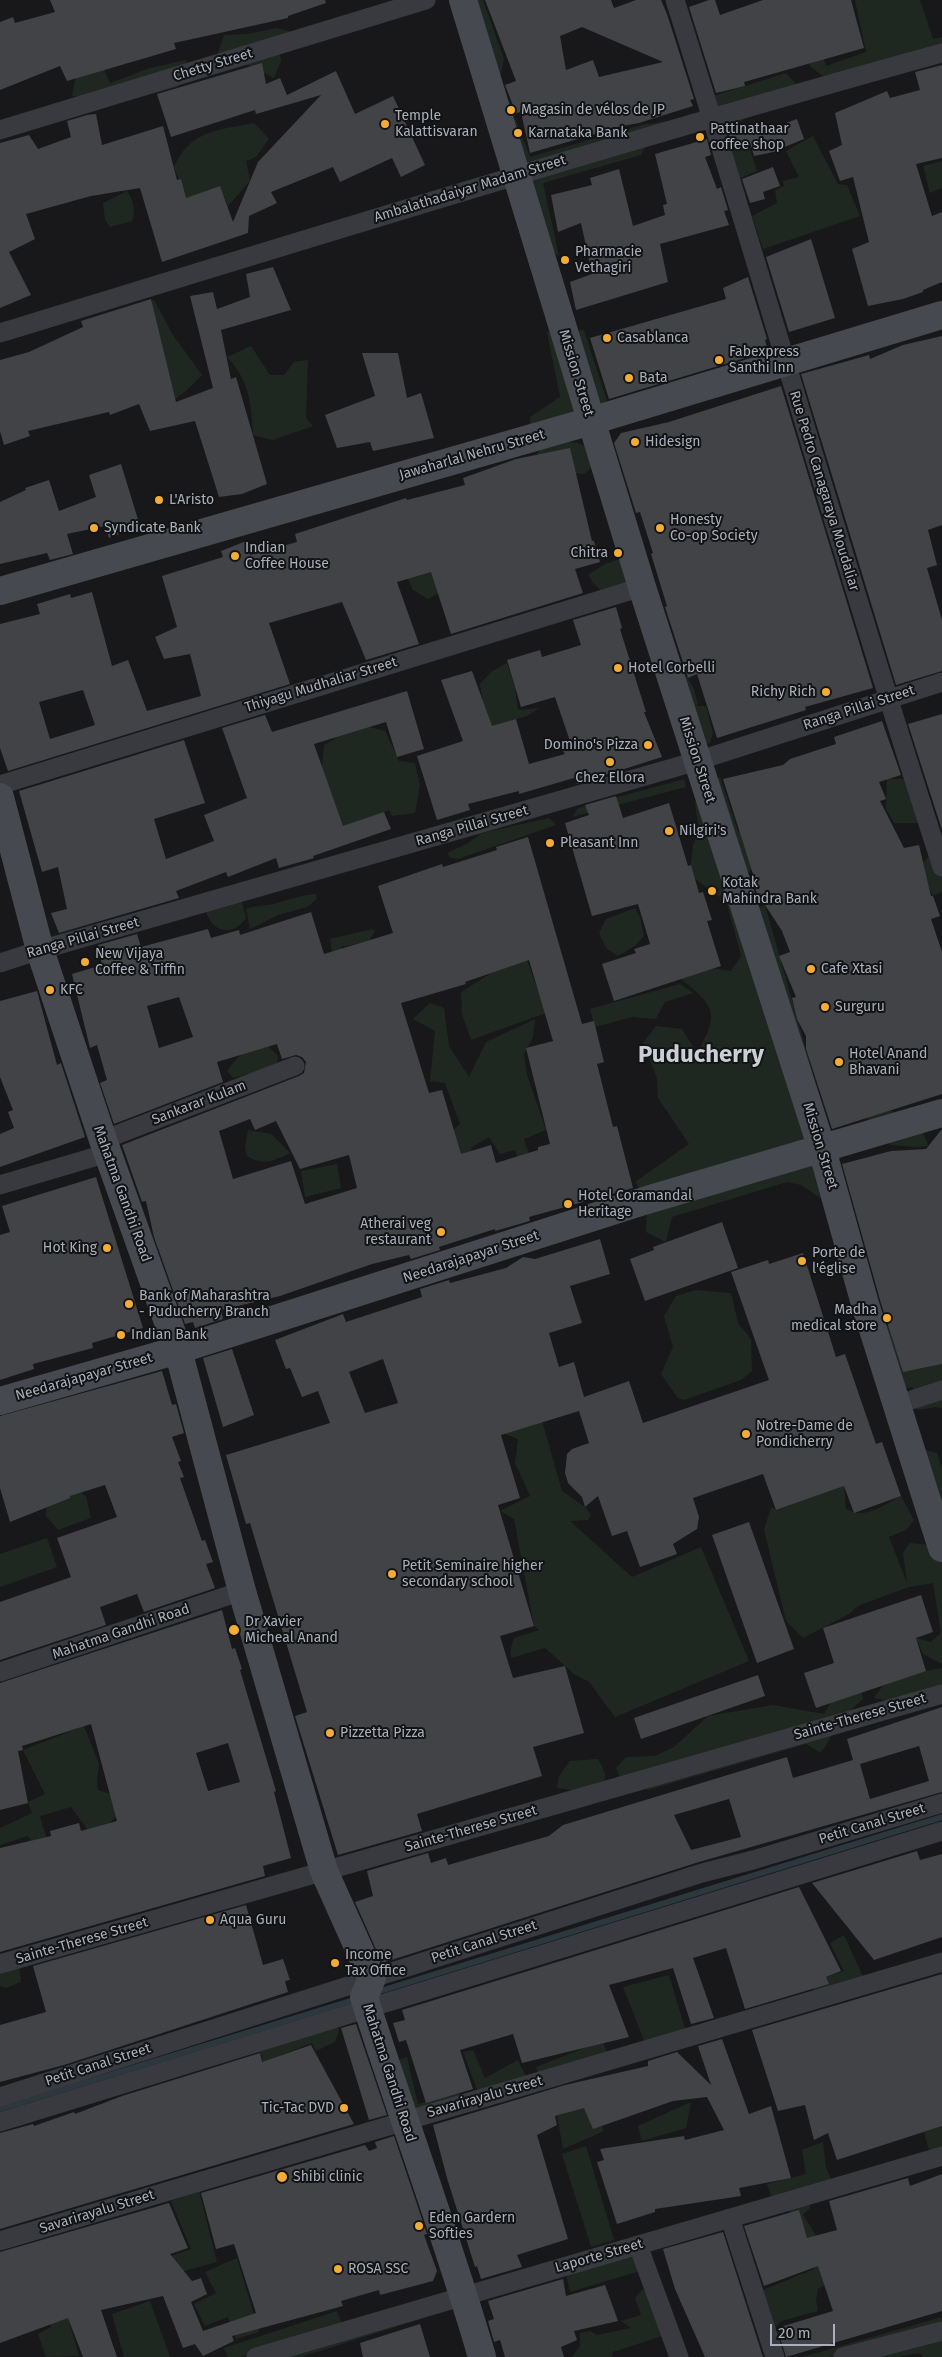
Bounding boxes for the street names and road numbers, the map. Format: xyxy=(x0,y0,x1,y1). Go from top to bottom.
street label: Chetty Street xyxy=(171,45,255,85)
street label: Ambalathadaiyar Madam Street xyxy=(372,152,568,226)
street label: Mission Street xyxy=(555,328,597,418)
street label: Rue Pedro Canagaraya Moudaliar xyxy=(785,389,863,593)
street label: Jawaharlal Nehru Street xyxy=(397,426,547,484)
street label: Thiyagu Mudhaliar Street xyxy=(243,654,399,716)
street label: Ranga Pillai Street xyxy=(801,682,917,734)
street label: Mission Street xyxy=(675,715,719,805)
street label: Ranga Pillai Street xyxy=(414,802,530,850)
street label: Ranga Pillai Street xyxy=(25,914,141,962)
street label: Sankarar Kulam xyxy=(150,1077,248,1129)
street label: Mission Street xyxy=(799,1101,841,1191)
street label: Mahatma Gandhi Road xyxy=(90,1124,154,1264)
street label: Needarajapayar Street xyxy=(401,1227,541,1287)
street label: Needarajapayar Street xyxy=(14,1349,154,1405)
street label: Mahatma Gandhi Road xyxy=(50,1601,192,1663)
street label: Sainte-Therese Street xyxy=(792,1690,928,1744)
street label: Petit Canal Street xyxy=(817,1800,927,1848)
street label: Sainte-Therese Street xyxy=(403,1802,539,1856)
street label: Sainte-Therese Street xyxy=(14,1914,150,1968)
street label: Petit Canal Street xyxy=(429,1917,539,1967)
street label: Mahatma Gandhi Road xyxy=(359,2002,419,2144)
street label: Petit Canal Street xyxy=(43,2040,153,2090)
street label: Savarirayalu Street xyxy=(425,2073,545,2121)
street label: Savarirayalu Street xyxy=(38,2187,156,2237)
street label: Laporte Street xyxy=(553,2235,645,2277)

